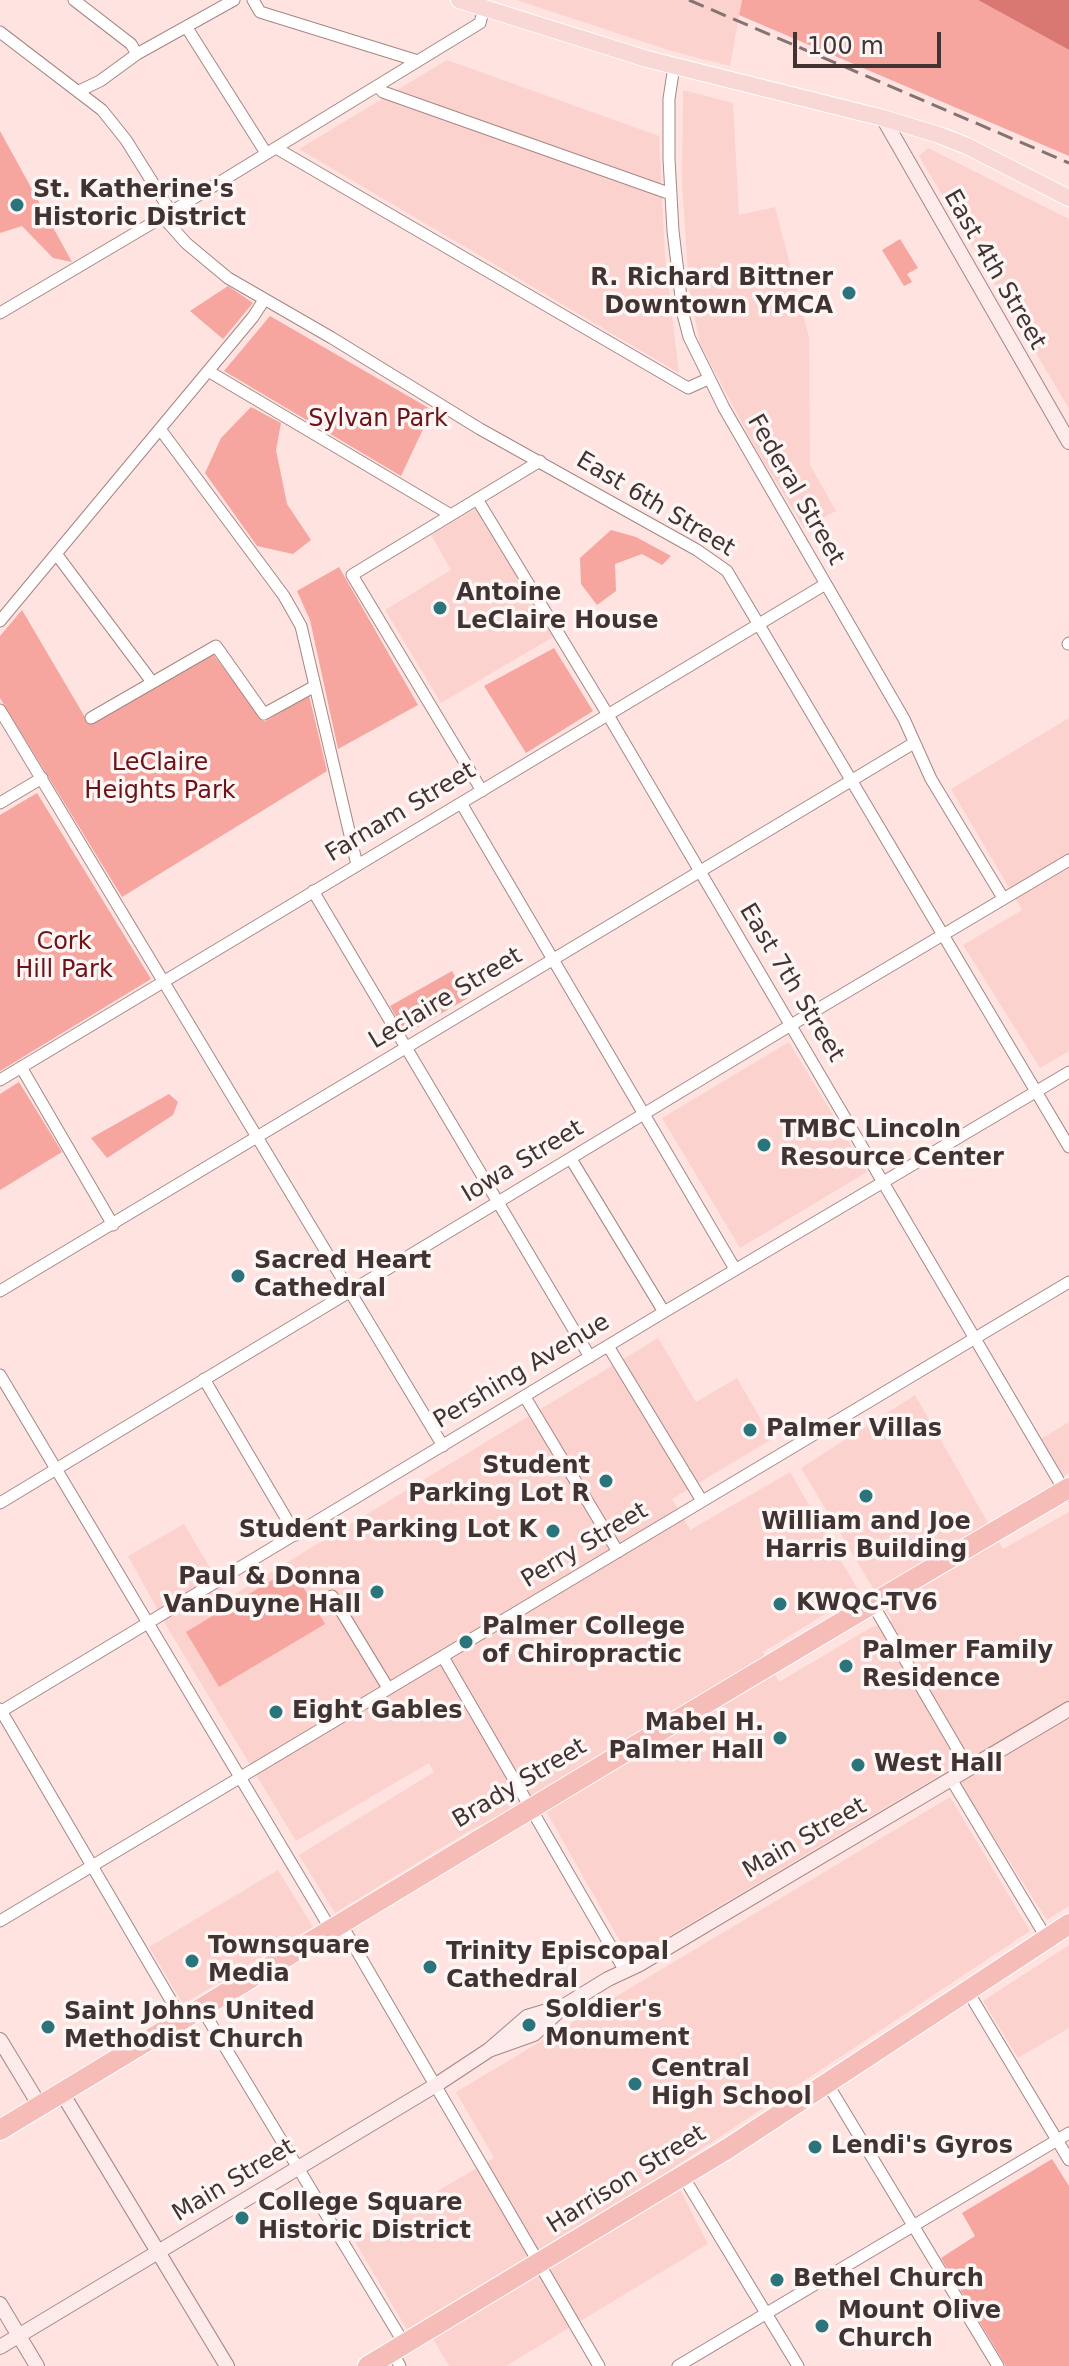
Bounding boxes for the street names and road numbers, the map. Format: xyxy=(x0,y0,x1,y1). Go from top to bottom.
street label: East 4th Street xyxy=(937,185,1051,355)
street label: Federal Street xyxy=(740,410,850,570)
street label: East 6th Street xyxy=(570,446,740,564)
street label: Farnam Street xyxy=(321,757,481,869)
street label: East 7th Street xyxy=(732,898,850,1068)
street label: Leclaire Street xyxy=(364,942,528,1056)
street label: Iowa Street xyxy=(457,1114,589,1210)
street label: Pershing Avenue xyxy=(429,1308,615,1436)
street label: Perry Street xyxy=(517,1497,653,1595)
street label: Brady Street xyxy=(448,1733,592,1835)
street label: Main Street xyxy=(738,1792,872,1886)
street label: Harrison Street xyxy=(542,2120,712,2240)
street label: Main Street xyxy=(168,2133,300,2229)

